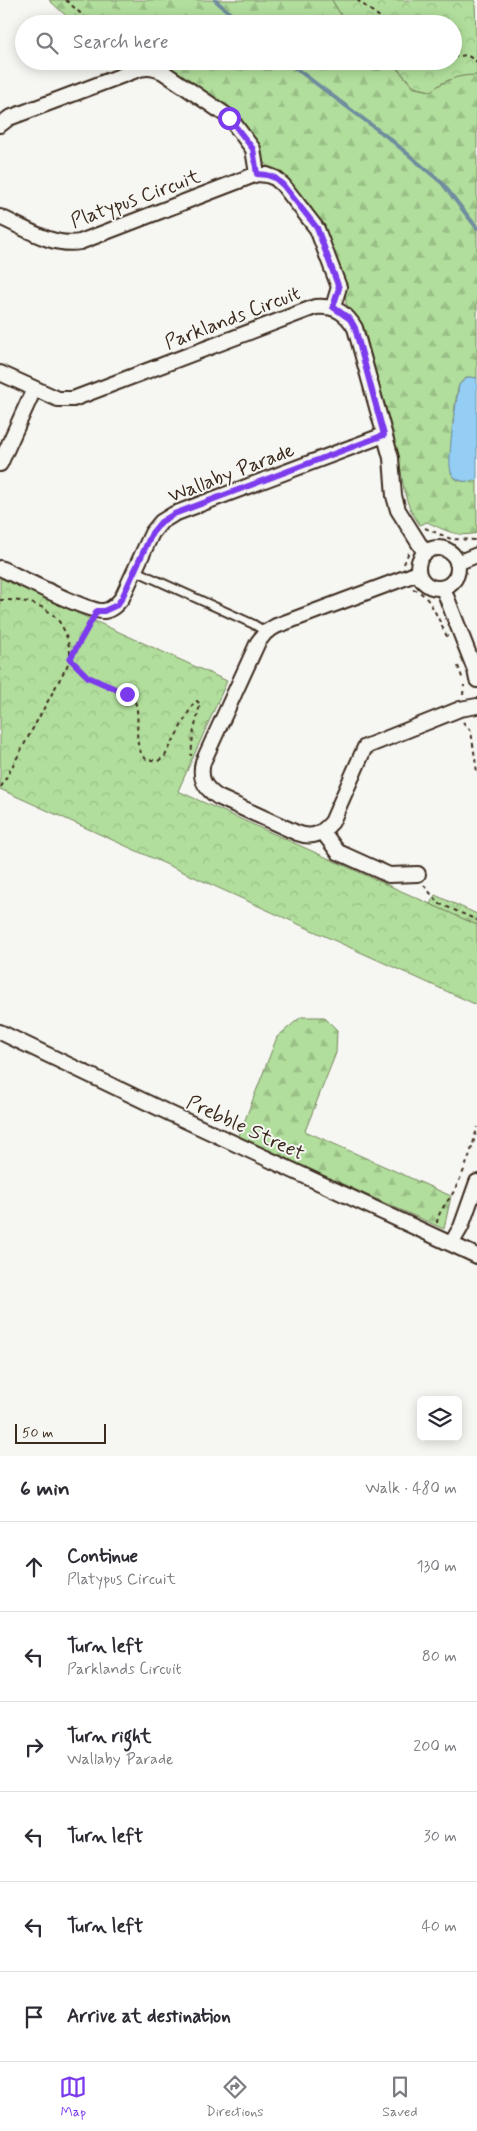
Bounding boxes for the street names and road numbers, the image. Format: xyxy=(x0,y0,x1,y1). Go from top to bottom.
street label: Platypus Circuit xyxy=(67,163,204,235)
street label: Parklands Circuit xyxy=(161,280,304,357)
street label: Wallaby Parade xyxy=(165,437,299,510)
street label: Prebble Street xyxy=(182,1089,309,1168)

